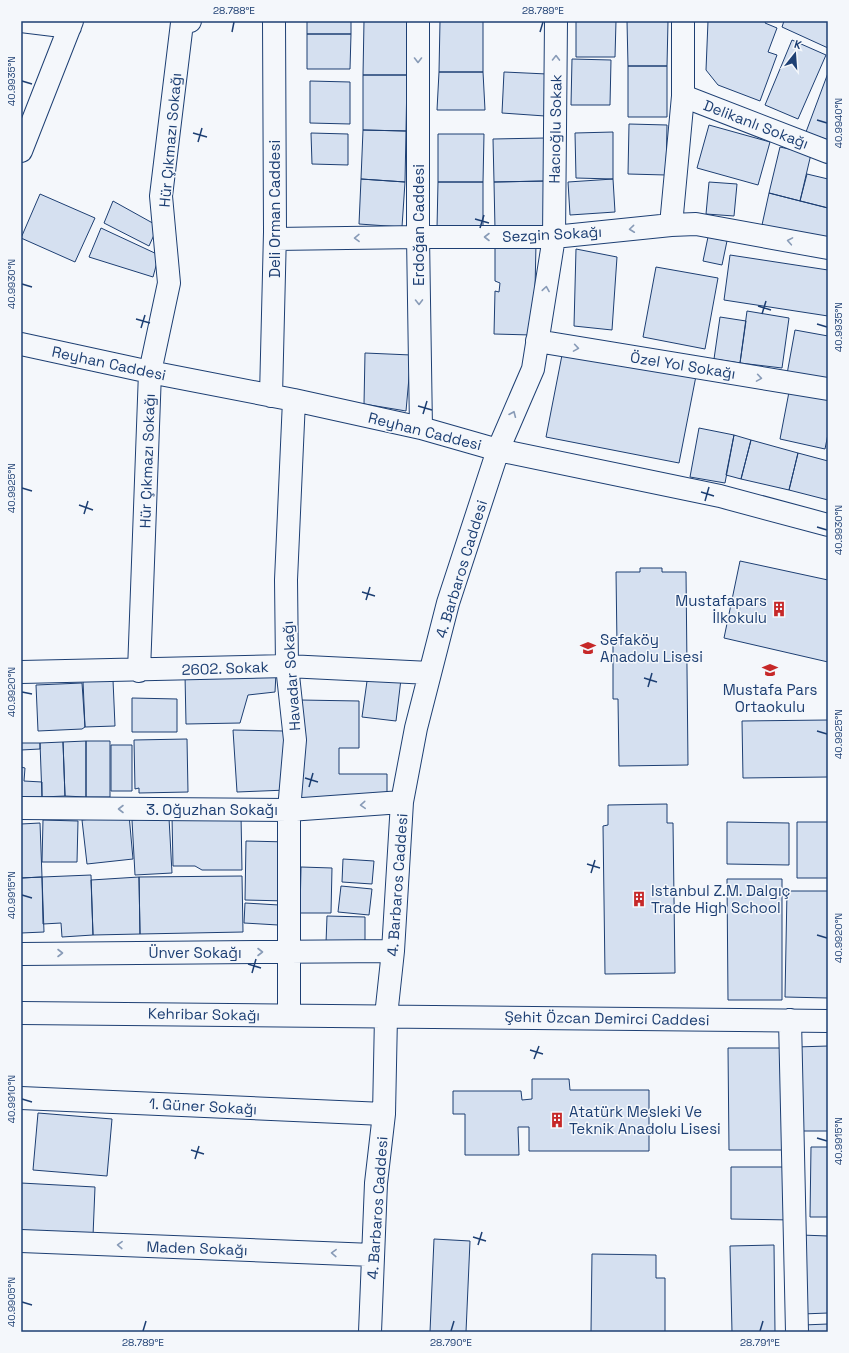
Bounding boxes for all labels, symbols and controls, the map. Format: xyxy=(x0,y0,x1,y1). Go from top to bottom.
text: 28.788°E xyxy=(213,4,255,17)
text: 28.789°E xyxy=(522,4,564,17)
north arrow xyxy=(775,34,815,74)
text: K xyxy=(793,37,803,52)
one-way arrow xyxy=(552,55,560,61)
text: 40.9935°N xyxy=(5,56,18,106)
one-way arrow xyxy=(414,57,422,63)
street label: Hür Çıkmazı Sokağı xyxy=(155,72,185,208)
street label: Hacıoğlu Sokak xyxy=(545,74,565,184)
street label: Delikanlı Sokağı xyxy=(701,95,811,153)
text: 40.9940°N xyxy=(832,98,845,148)
street label: Deli Orman Caddesi xyxy=(265,140,284,278)
street label: Erdoğan Caddesi xyxy=(409,164,428,286)
street label: Sezgin Sokağı xyxy=(502,222,602,246)
one-way arrow xyxy=(629,224,635,233)
one-way arrow xyxy=(484,233,490,241)
one-way arrow xyxy=(354,234,360,242)
one-way arrow xyxy=(786,237,793,246)
text: 40.9930°N xyxy=(5,259,18,309)
one-way arrow xyxy=(541,286,550,292)
one-way arrow xyxy=(414,299,423,305)
text: 40.9935°N xyxy=(832,302,845,352)
street label: Reyhan Caddesi xyxy=(50,342,168,384)
one-way arrow xyxy=(573,343,579,352)
street label: Özel Yol Sokağı xyxy=(629,347,737,383)
one-way arrow xyxy=(756,373,762,382)
street label: Hür Çıkmazı Sokağı xyxy=(135,393,159,529)
street label: Reyhan Caddesi xyxy=(366,408,484,454)
one-way arrow xyxy=(509,411,517,418)
text: 40.9925°N xyxy=(5,463,18,513)
street label: 4. Barbaros Caddesi xyxy=(431,498,491,640)
text: 40.9930°N xyxy=(832,505,845,555)
place label: Mustafapars İlkokulu xyxy=(675,591,767,627)
building icon: Mustafapars İlkokulu xyxy=(770,600,788,618)
street label: Havadar Sokağı xyxy=(278,620,304,732)
place label: Sefaköy Anadolu Lisesi xyxy=(600,630,703,666)
school or university icon: Sefaköy Anadolu Lisesi xyxy=(579,639,597,657)
street label: 2602. Sokak xyxy=(181,657,269,679)
school or university icon: Mustafa Pars Ortaokulu xyxy=(761,661,779,679)
text: 40.9920°N xyxy=(5,667,18,717)
place label: Mustafa Pars Ortaokulu xyxy=(723,680,817,716)
text: 40.9925°N xyxy=(832,709,845,759)
street label: 3. Oğuzhan Sokağı xyxy=(146,800,278,819)
one-way arrow xyxy=(360,800,366,809)
one-way arrow xyxy=(118,805,124,813)
street label: 4. Barbaros Caddesi xyxy=(383,813,411,957)
text: 40.9915°N xyxy=(5,871,18,919)
place label: Istanbul Z.M. Dalgıç Trade High School xyxy=(651,881,791,917)
building icon: Istanbul Z.M. Dalgıç Trade High School xyxy=(630,890,648,908)
text: 40.9920°N xyxy=(832,913,845,963)
street label: Ünver Sokağı xyxy=(148,943,242,962)
one-way arrow xyxy=(257,948,263,956)
one-way arrow xyxy=(57,949,63,957)
street label: Kehribar Sokağı xyxy=(148,1004,260,1024)
street label: Şehit Özcan Demirci Caddesi xyxy=(504,1007,710,1029)
text: 40.9910°N xyxy=(5,1075,18,1123)
street label: 1. Güner Sokağı xyxy=(148,1094,258,1118)
place label: Atatürk Mesleki Ve Teknik Anadolu Lisesi xyxy=(569,1102,721,1138)
building icon: Atatürk Mesleki Ve Teknik Anadolu Lisesi xyxy=(548,1111,566,1129)
text: 40.9915°N xyxy=(832,1117,845,1165)
street label: 4. Barbaros Caddesi xyxy=(363,1136,391,1280)
street label: Maden Sokağı xyxy=(146,1237,248,1259)
one-way arrow xyxy=(117,1241,123,1249)
one-way arrow xyxy=(331,1249,337,1258)
text: 40.9905°N xyxy=(5,1277,18,1327)
text: 28.789°E xyxy=(122,1336,164,1349)
text: 28.790°E xyxy=(430,1336,472,1349)
text: 28.791°E xyxy=(740,1336,780,1349)

